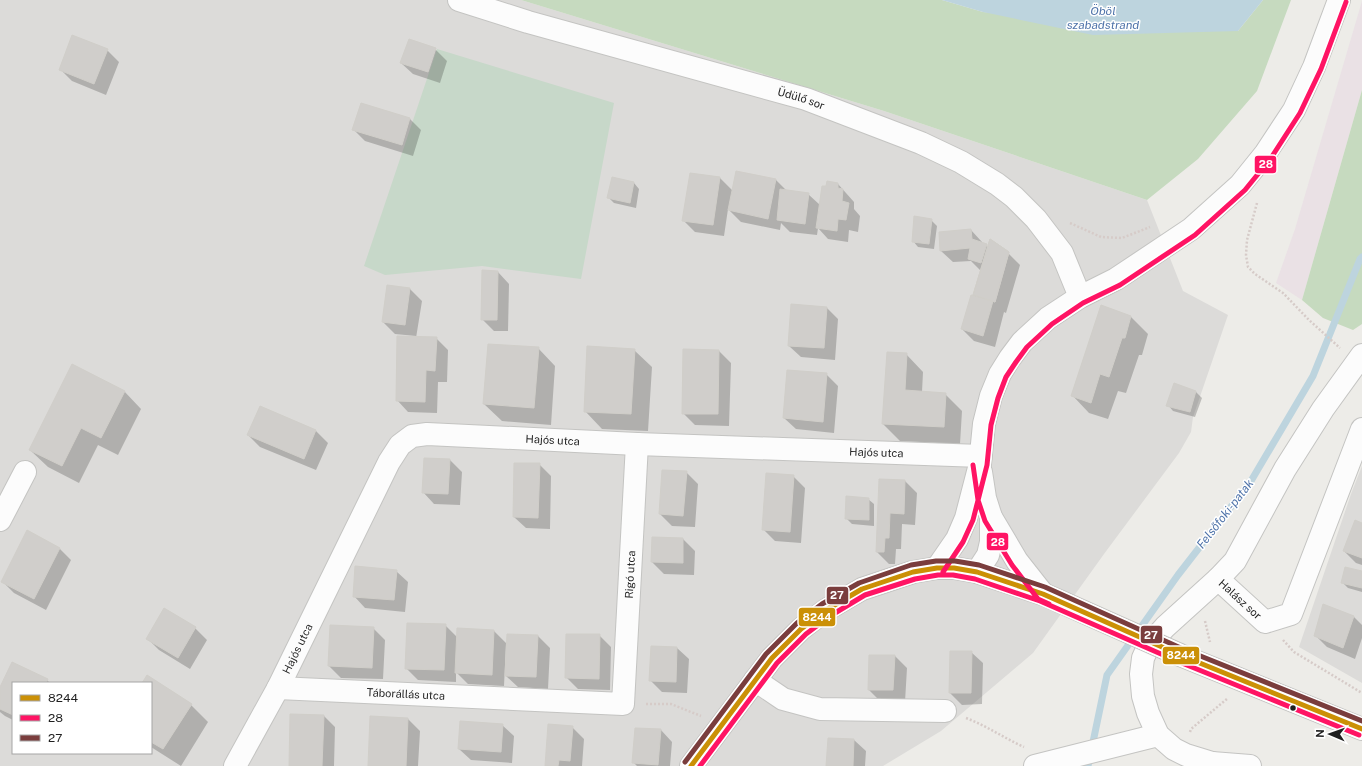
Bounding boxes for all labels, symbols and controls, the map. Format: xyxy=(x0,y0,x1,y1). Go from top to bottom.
water label: Öböl szabadstrand xyxy=(1067,4,1139,32)
street label: Üdülő sor xyxy=(776,84,826,112)
line badge: 28 xyxy=(1254,155,1277,174)
text: 28 xyxy=(1259,158,1273,170)
street label: Hajós utca xyxy=(525,433,580,447)
street label: Hajós utca xyxy=(849,445,904,459)
water label: Felsőfoki-patak xyxy=(1194,476,1257,551)
line badge: 28 xyxy=(986,532,1009,551)
text: 28 xyxy=(991,536,1005,548)
street label: Rigó utca xyxy=(623,550,637,599)
street label: Halász sor xyxy=(1216,577,1264,622)
line badge: 27 xyxy=(826,586,849,605)
text: 27 xyxy=(830,589,844,601)
line badge: 8244 xyxy=(798,607,836,627)
text: 8244 xyxy=(803,611,831,623)
street label: Hajós utca xyxy=(280,622,315,676)
line badge: 27 xyxy=(1140,625,1163,644)
text: 27 xyxy=(1144,629,1158,641)
line badge: 8244 xyxy=(1162,646,1200,665)
text: 8244 xyxy=(1167,649,1195,661)
legend xyxy=(12,682,152,754)
street label: Táborállás utca xyxy=(367,686,445,702)
text: 8244 xyxy=(48,691,78,705)
unlabelled marker xyxy=(1288,703,1298,713)
text: 28 xyxy=(48,711,63,725)
north arrow xyxy=(1310,714,1350,754)
text: N xyxy=(1314,729,1326,738)
text: 27 xyxy=(48,731,62,745)

